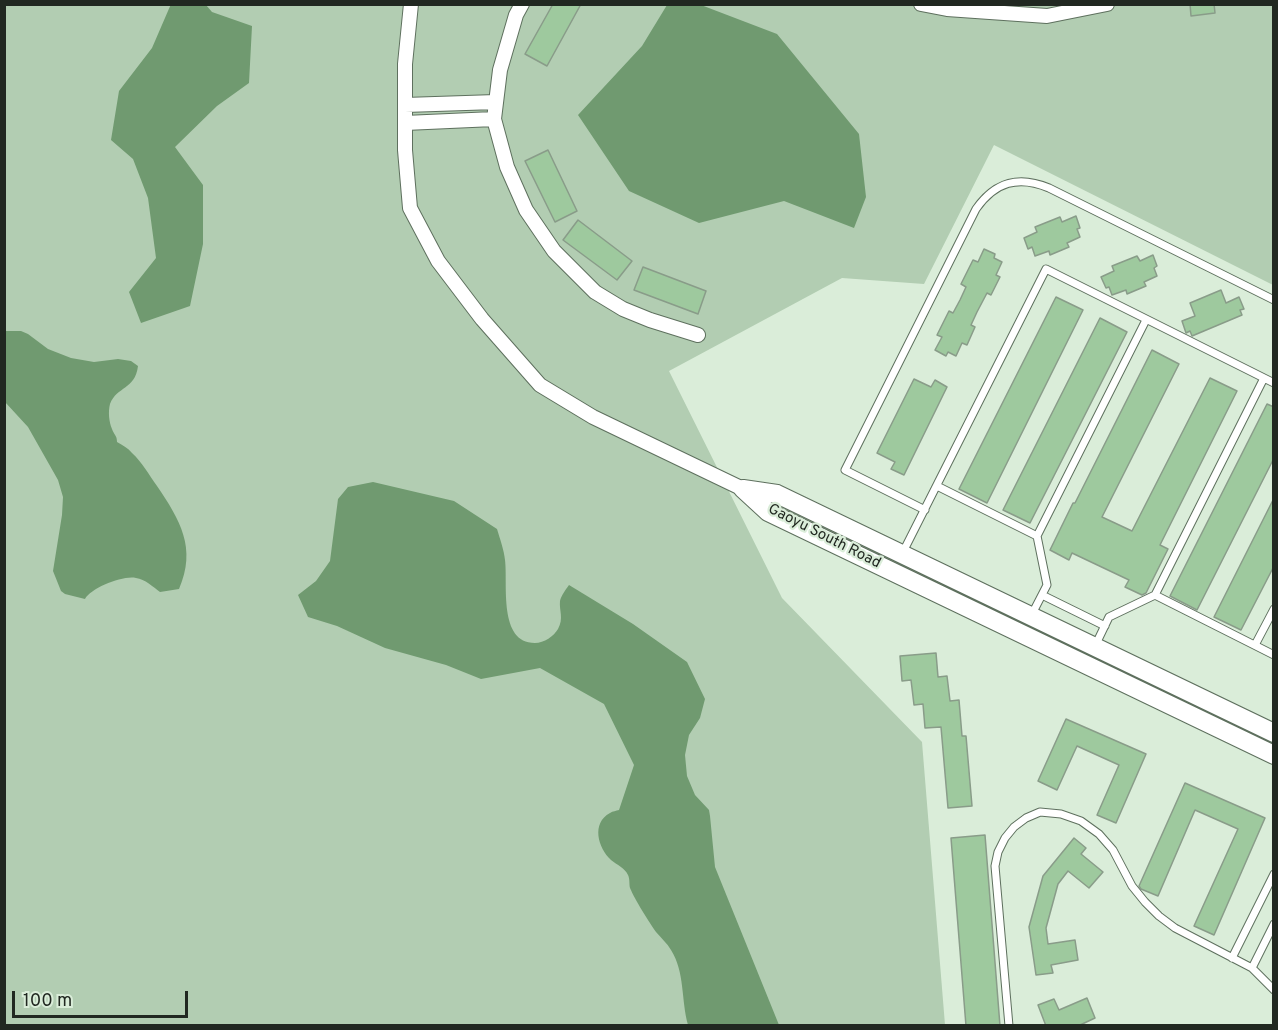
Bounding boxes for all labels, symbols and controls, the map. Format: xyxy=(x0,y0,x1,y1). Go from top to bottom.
street label: Gaoyu South Road xyxy=(765,501,883,573)
scale bar xyxy=(15,979,190,1017)
text: 100 m xyxy=(23,990,72,1013)

